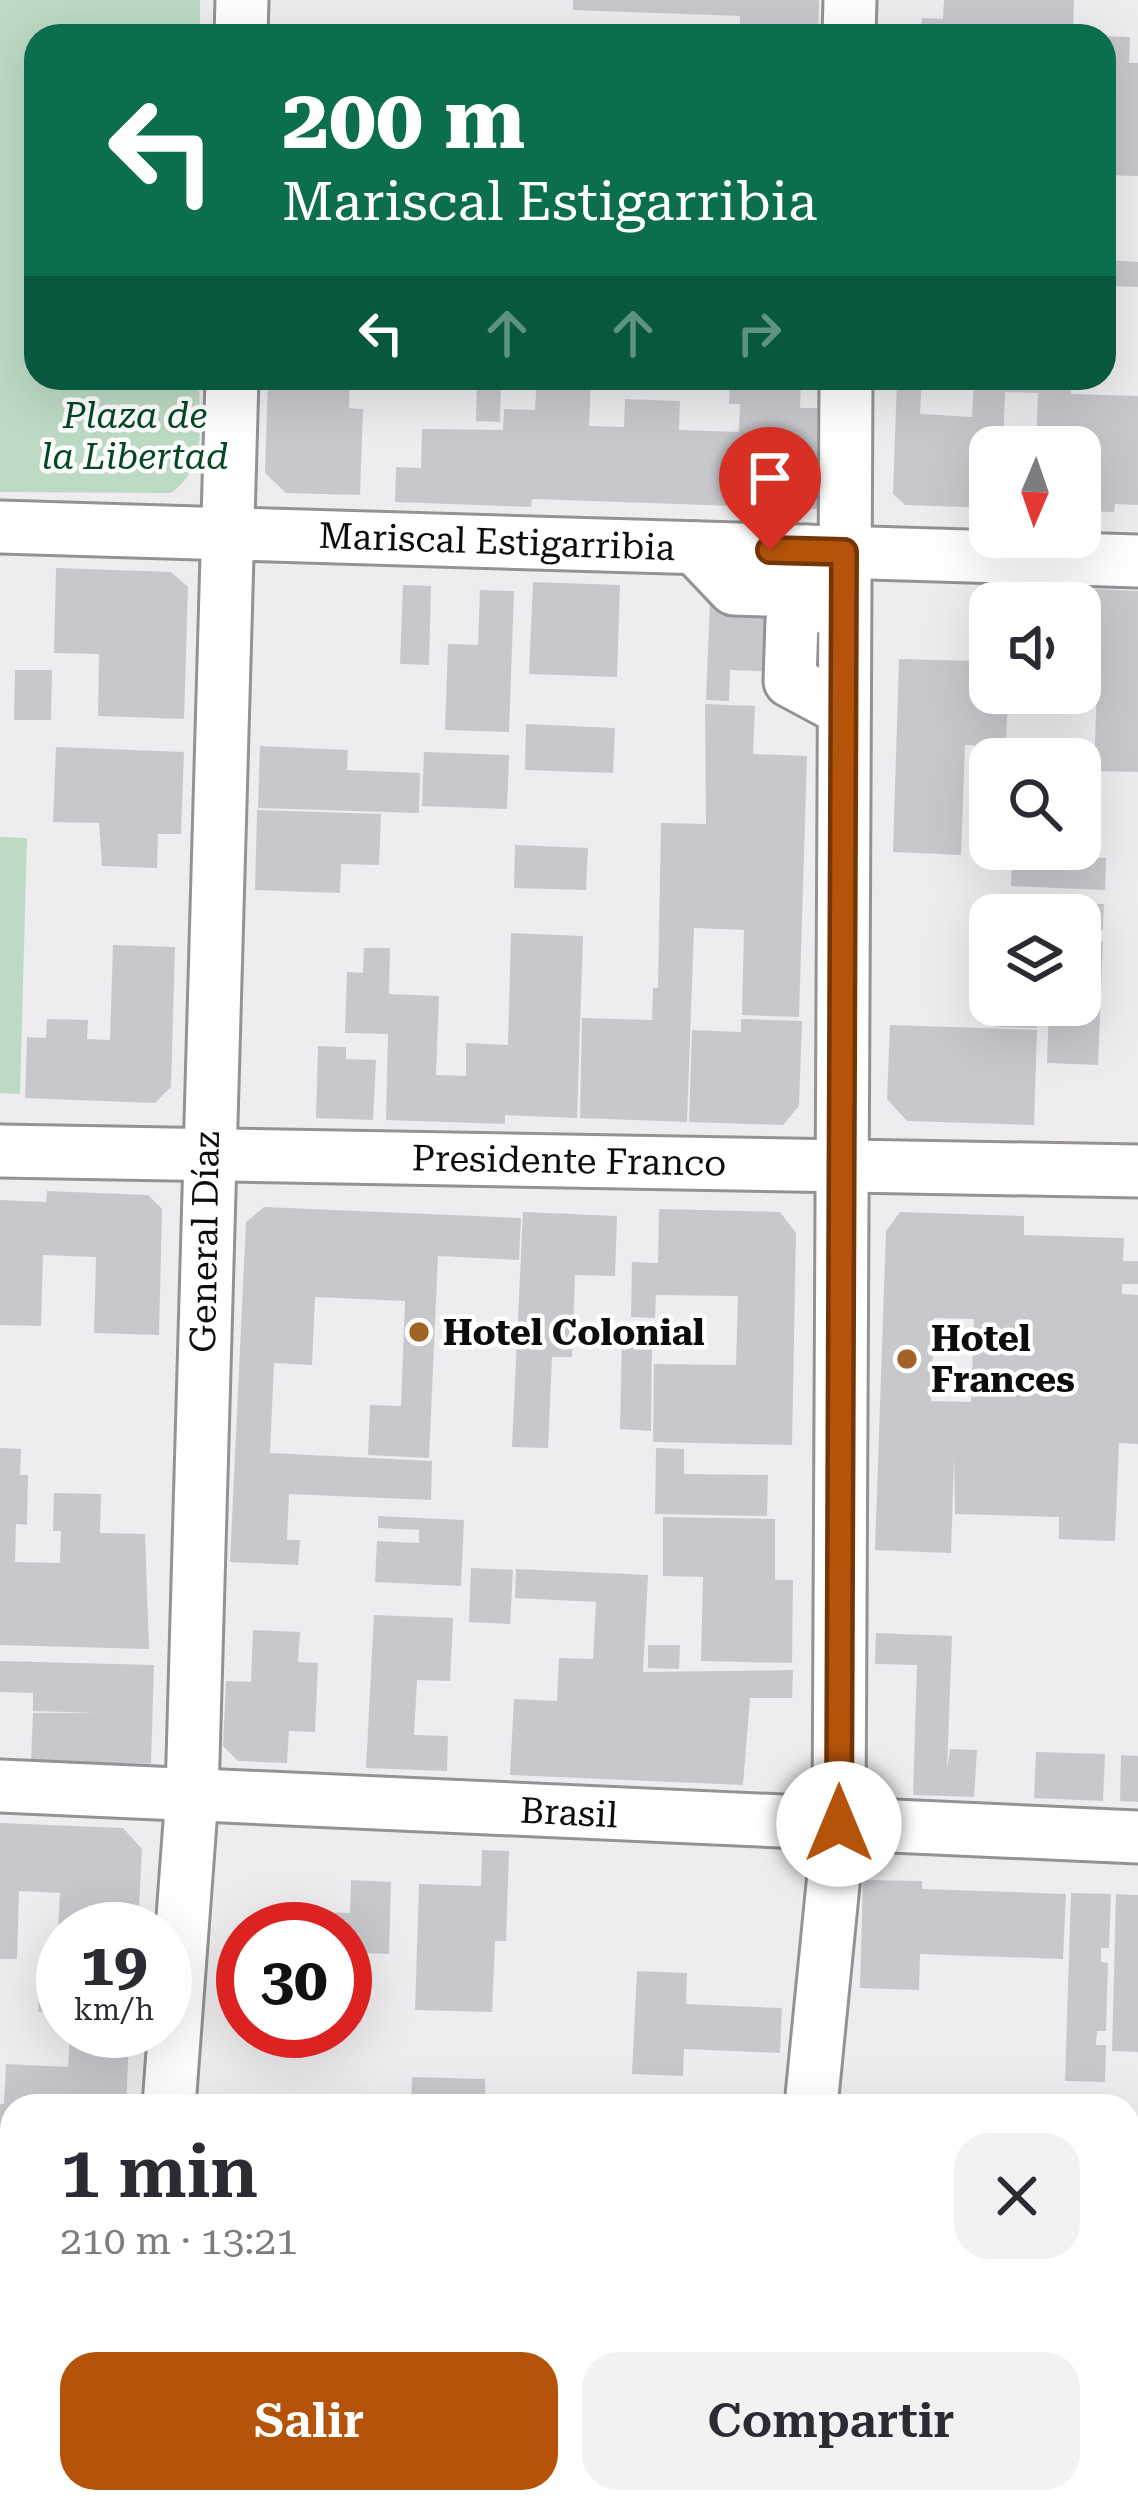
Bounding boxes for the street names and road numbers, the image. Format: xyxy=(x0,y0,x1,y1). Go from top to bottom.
street label: Mariscal Estigarribia xyxy=(318,515,677,569)
street label: General Díaz xyxy=(182,1131,228,1353)
street label: Presidente Franco xyxy=(411,1137,727,1185)
street label: Brasil xyxy=(519,1789,619,1837)

